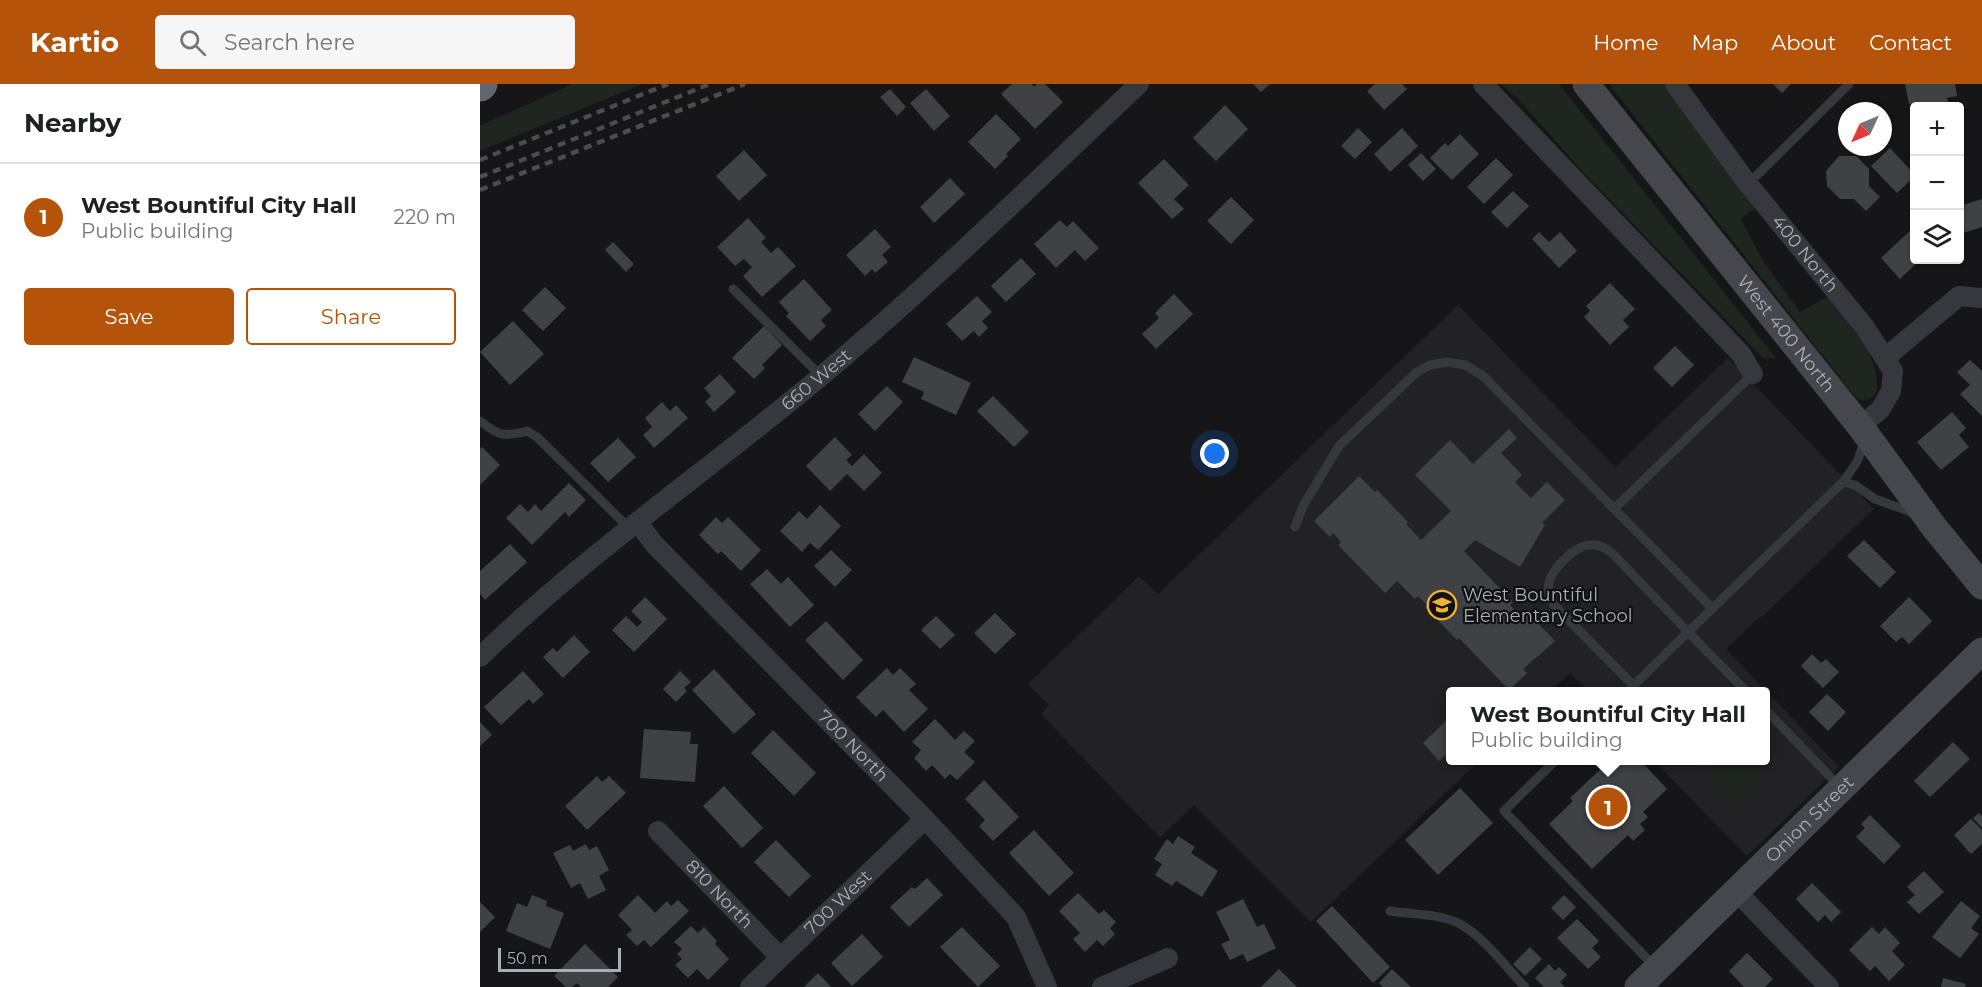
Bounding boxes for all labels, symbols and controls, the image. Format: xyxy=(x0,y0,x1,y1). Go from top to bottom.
search box xyxy=(155,15,575,69)
text: Kartio xyxy=(30,25,119,59)
icon: search xyxy=(176,26,209,59)
text: Search here xyxy=(224,29,355,56)
text: Home xyxy=(1593,30,1658,55)
text: Map xyxy=(1691,30,1738,55)
text: About xyxy=(1771,30,1836,55)
text: Contact xyxy=(1869,30,1952,55)
north arrow xyxy=(1838,102,1892,156)
map controls xyxy=(1910,102,1964,264)
button: + xyxy=(1910,102,1964,156)
text: Nearby xyxy=(24,107,121,139)
button: − xyxy=(1910,156,1964,210)
text: West Bountiful City Hall xyxy=(81,192,357,219)
text: 1 xyxy=(40,205,47,229)
text: 220 m xyxy=(394,205,456,229)
button: layers xyxy=(1910,210,1964,264)
street label: 400 North xyxy=(1767,211,1843,297)
text: Public building xyxy=(81,219,234,243)
street label: West 400 North xyxy=(1732,271,1840,397)
button: Save xyxy=(24,288,234,345)
button: Share xyxy=(246,288,456,345)
street label: 660 West xyxy=(777,344,856,415)
your location xyxy=(1200,439,1229,468)
place label: West Bountiful Elementary School xyxy=(1463,584,1633,627)
school or university icon: West Bountiful Elementary School xyxy=(1426,589,1458,621)
popup xyxy=(1446,687,1770,765)
text: West Bountiful City Hall xyxy=(1470,701,1746,728)
street label: 700 North xyxy=(813,706,893,786)
text: Public building xyxy=(1470,728,1623,752)
street label: Onion Street xyxy=(1761,771,1858,867)
pin: 1 xyxy=(1588,784,1628,830)
street label: 810 North xyxy=(681,855,758,933)
street label: 700 West xyxy=(800,865,876,940)
scale bar xyxy=(498,945,621,972)
text: 50 m xyxy=(507,949,548,968)

